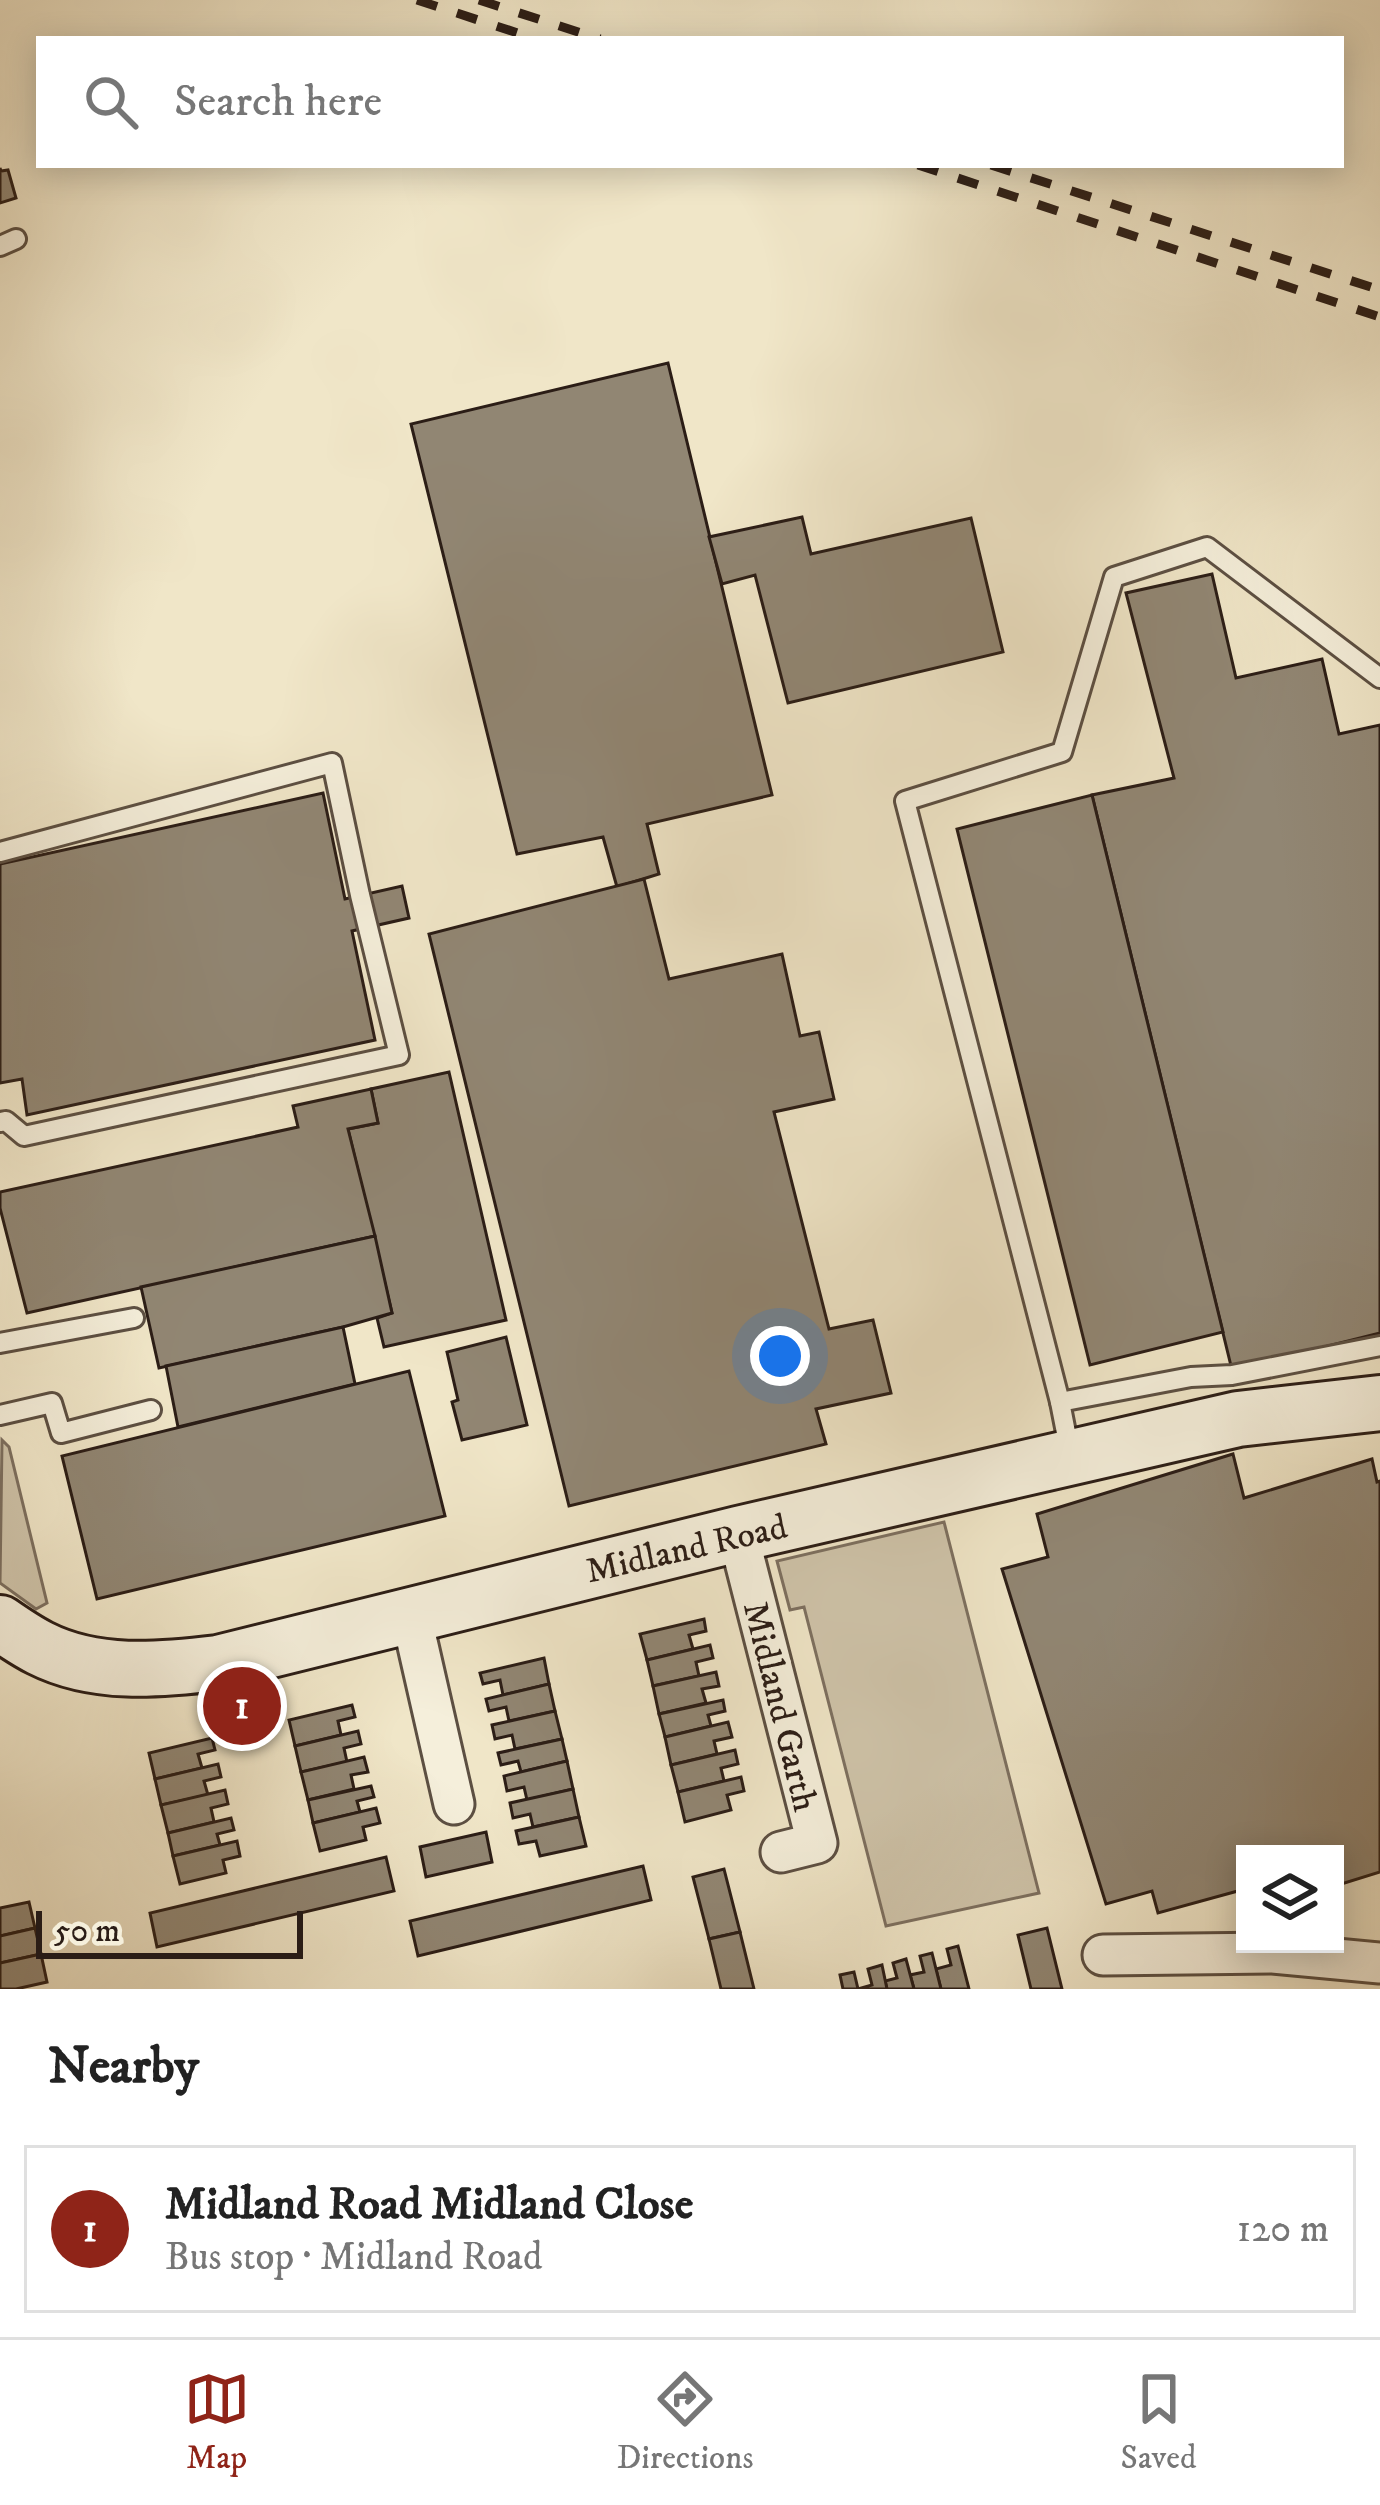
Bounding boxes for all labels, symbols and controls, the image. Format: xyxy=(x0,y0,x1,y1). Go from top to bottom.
search box xyxy=(36,36,1344,168)
icon: search xyxy=(78,69,144,135)
text: Search here xyxy=(174,74,382,130)
your location xyxy=(750,1326,810,1386)
street label: Midland Road xyxy=(582,1504,792,1594)
street label: Midland Garth xyxy=(732,1597,827,1816)
pin: 1 xyxy=(203,1661,281,1751)
map controls xyxy=(1236,1845,1344,1953)
button: layers xyxy=(1236,1845,1344,1953)
scale bar xyxy=(36,1905,303,1958)
text: 50 m xyxy=(54,1911,120,1952)
text: Nearby xyxy=(48,2035,199,2099)
text: Midland Road Midland Close xyxy=(165,2177,693,2233)
text: 1 xyxy=(83,2205,97,2254)
text: 120 m xyxy=(1237,2205,1329,2254)
text: Bus stop · Midland Road xyxy=(165,2233,542,2282)
tab: Map xyxy=(184,2366,250,2479)
tab: Directions xyxy=(617,2366,753,2479)
tab: Saved xyxy=(1121,2366,1196,2479)

